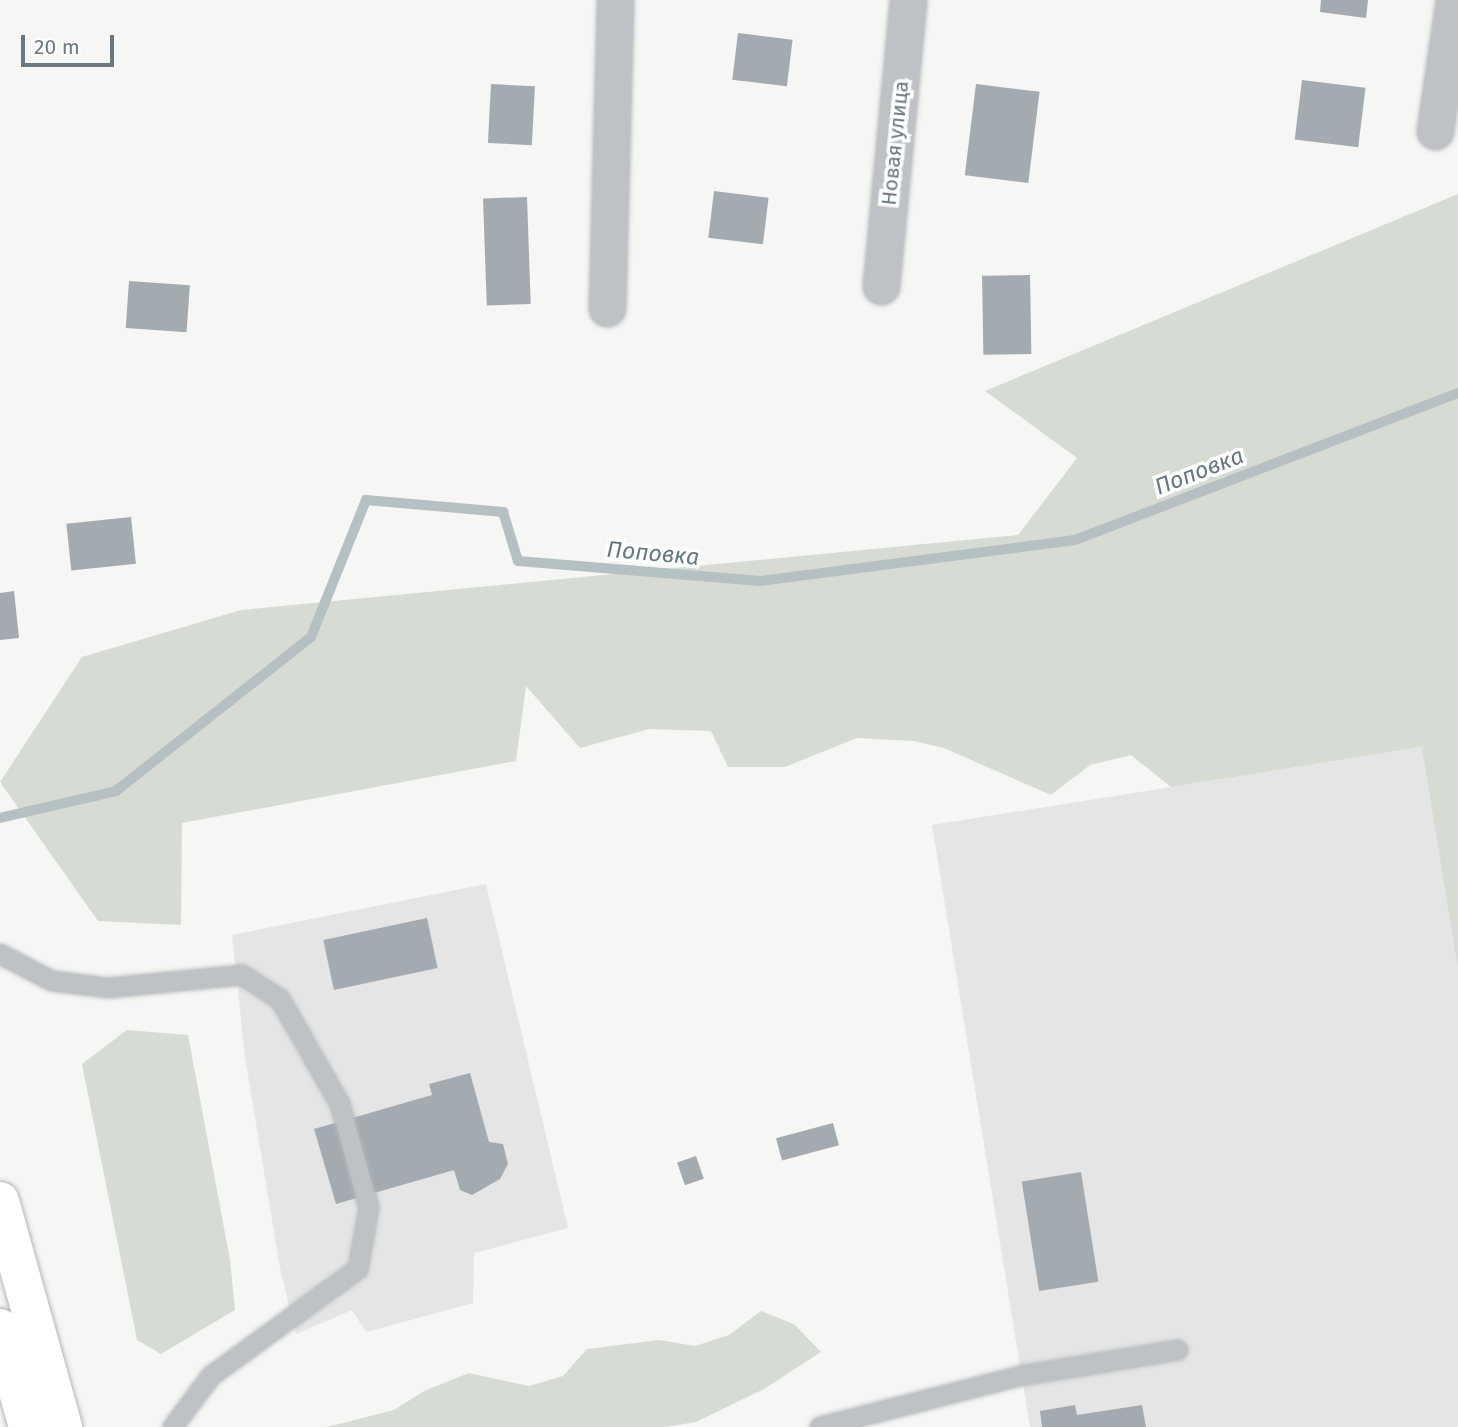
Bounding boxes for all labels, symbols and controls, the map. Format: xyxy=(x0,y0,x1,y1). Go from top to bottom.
scale bar xyxy=(24,21,117,65)
text: 20 m xyxy=(34,34,80,60)
street label: Новая улица xyxy=(876,79,914,207)
water label: Поповка xyxy=(1151,441,1247,501)
water label: Поповка xyxy=(606,535,700,571)

